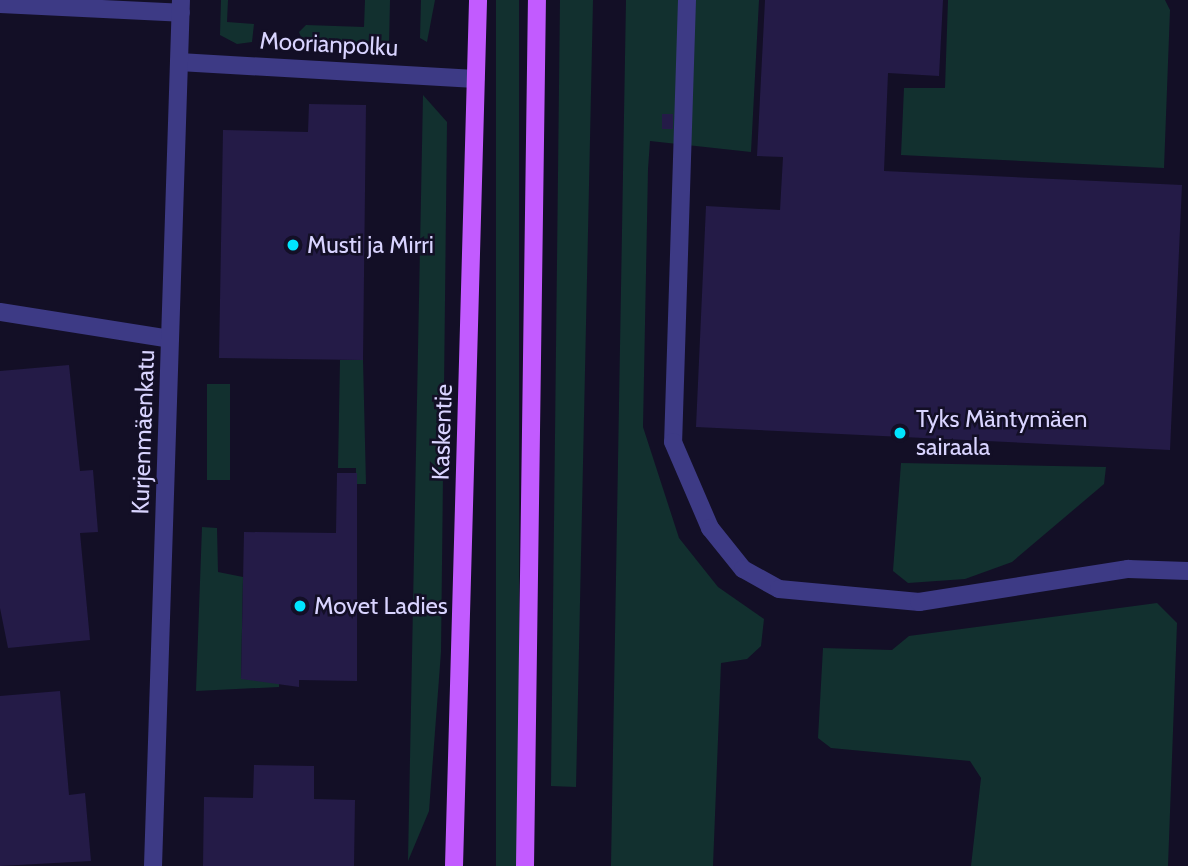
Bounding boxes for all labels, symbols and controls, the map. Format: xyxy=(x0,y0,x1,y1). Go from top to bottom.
street label: Moorianpolku xyxy=(259,26,399,62)
place label: Musti ja Mirri xyxy=(307,231,434,259)
marker: Musti ja Mirri xyxy=(285,237,301,253)
street label: Kurjenmäenkatu xyxy=(126,349,160,515)
street label: Kaskentie xyxy=(426,383,458,481)
place label: Tyks Mäntymäen sairaala xyxy=(916,405,1088,461)
marker: Tyks Mäntymäen sairaala xyxy=(890,423,910,443)
place label: Movet Ladies xyxy=(314,592,448,620)
marker: Movet Ladies xyxy=(292,598,308,614)

